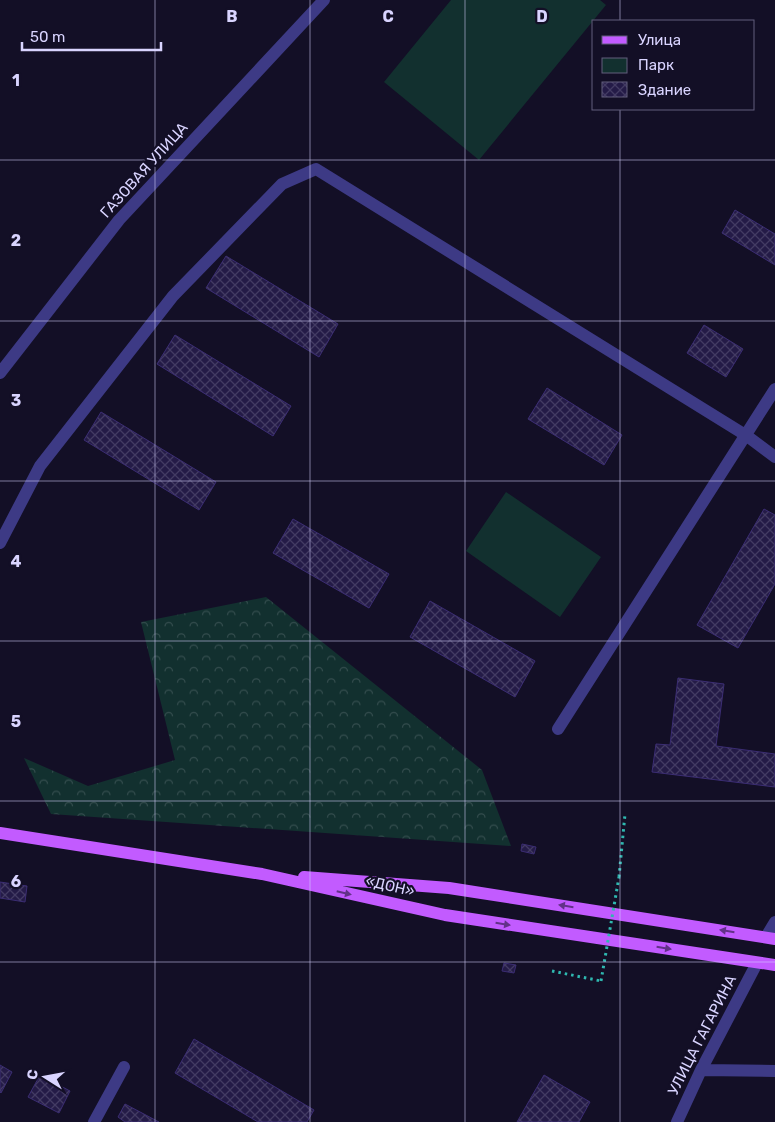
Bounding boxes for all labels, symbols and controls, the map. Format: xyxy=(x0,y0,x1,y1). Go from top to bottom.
text: B xyxy=(226,7,238,26)
text: C xyxy=(382,7,394,26)
text: D xyxy=(536,7,548,26)
scale bar xyxy=(22,20,161,52)
legend xyxy=(592,20,755,110)
text: 50 m xyxy=(30,28,65,46)
text: Улица xyxy=(638,31,681,49)
text: Парк xyxy=(638,56,674,74)
text: 1 xyxy=(12,71,20,90)
text: Здание xyxy=(638,81,691,99)
street label: ГАЗОВАЯ УЛИЦА xyxy=(96,119,192,221)
text: 2 xyxy=(11,231,21,250)
text: 3 xyxy=(11,391,21,410)
text: 4 xyxy=(11,552,22,571)
text: 5 xyxy=(11,712,21,731)
text: 6 xyxy=(11,872,21,891)
street label: «ДОН» xyxy=(364,872,416,900)
one-way arrow xyxy=(336,889,352,897)
one-way arrow xyxy=(558,902,574,910)
one-way arrow xyxy=(495,920,511,928)
one-way arrow xyxy=(719,927,735,935)
one-way arrow xyxy=(656,945,672,953)
street label: УЛИЦА ГАГАРИНА xyxy=(664,972,740,1098)
north arrow xyxy=(20,1052,70,1102)
text: С xyxy=(23,1068,42,1081)

